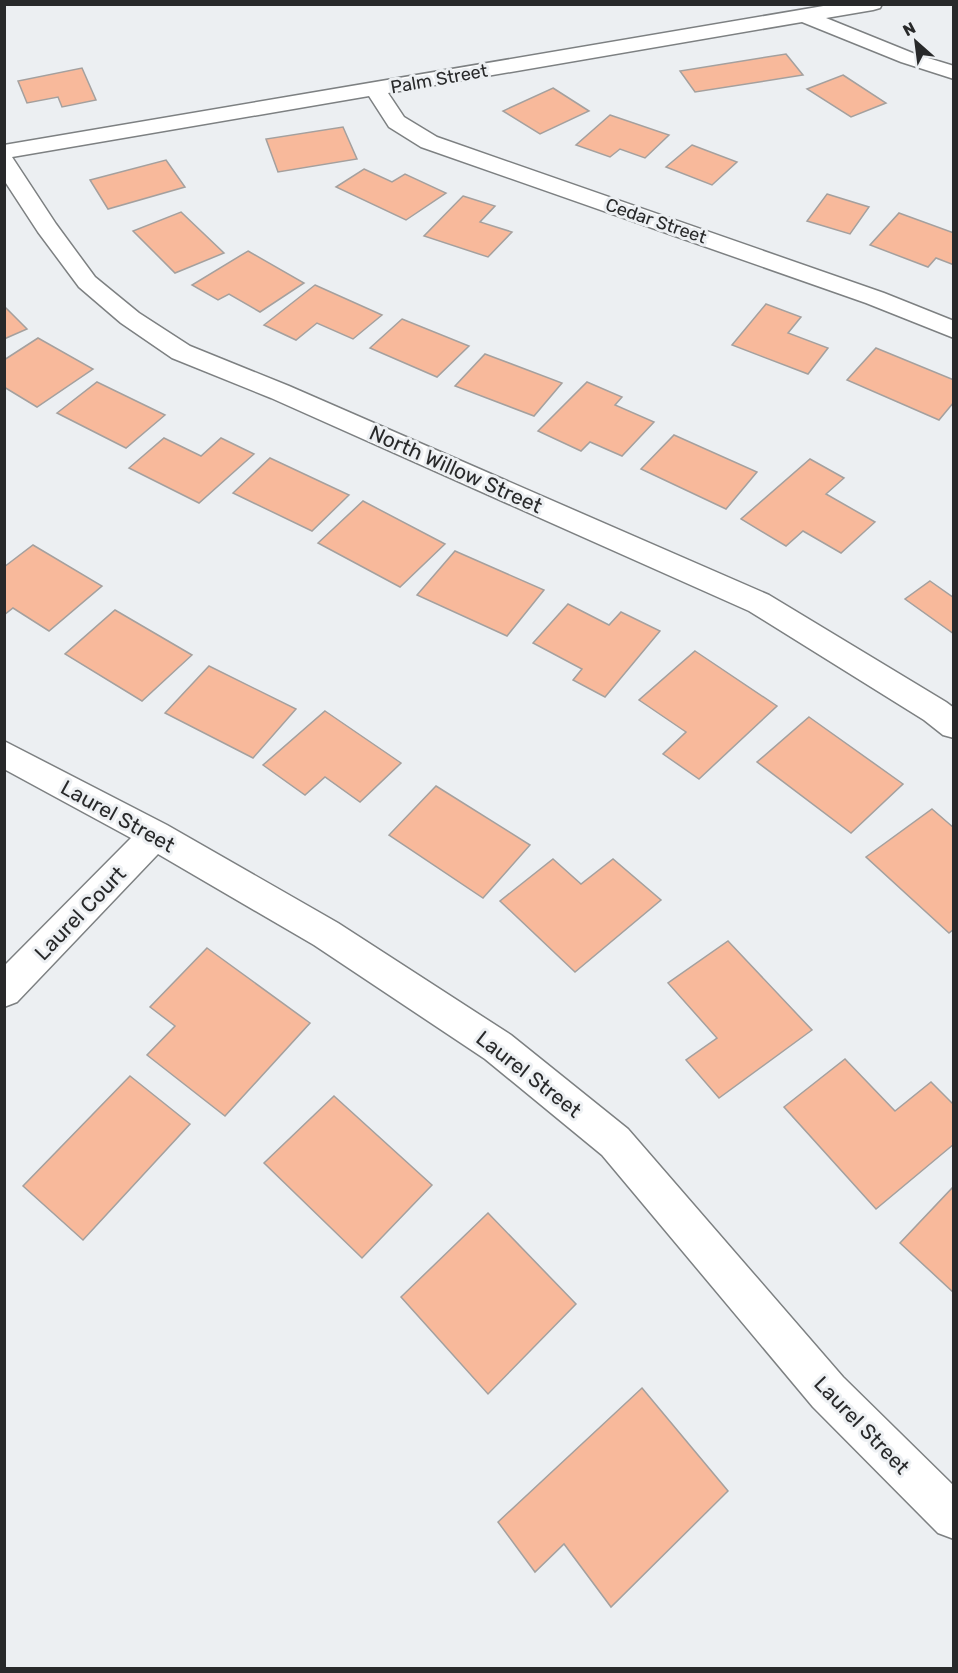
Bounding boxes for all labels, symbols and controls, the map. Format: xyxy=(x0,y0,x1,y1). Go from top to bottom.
north arrow xyxy=(886,12,946,72)
text: N xyxy=(900,18,919,40)
street label: Palm Street xyxy=(389,60,489,98)
street label: Cedar Street xyxy=(602,193,710,249)
street label: North Willow Street xyxy=(366,420,546,518)
street label: Laurel Street xyxy=(57,774,179,858)
street label: Laurel Court xyxy=(29,861,131,965)
street label: Laurel Street xyxy=(471,1025,587,1123)
street label: Laurel Street xyxy=(809,1371,915,1479)

